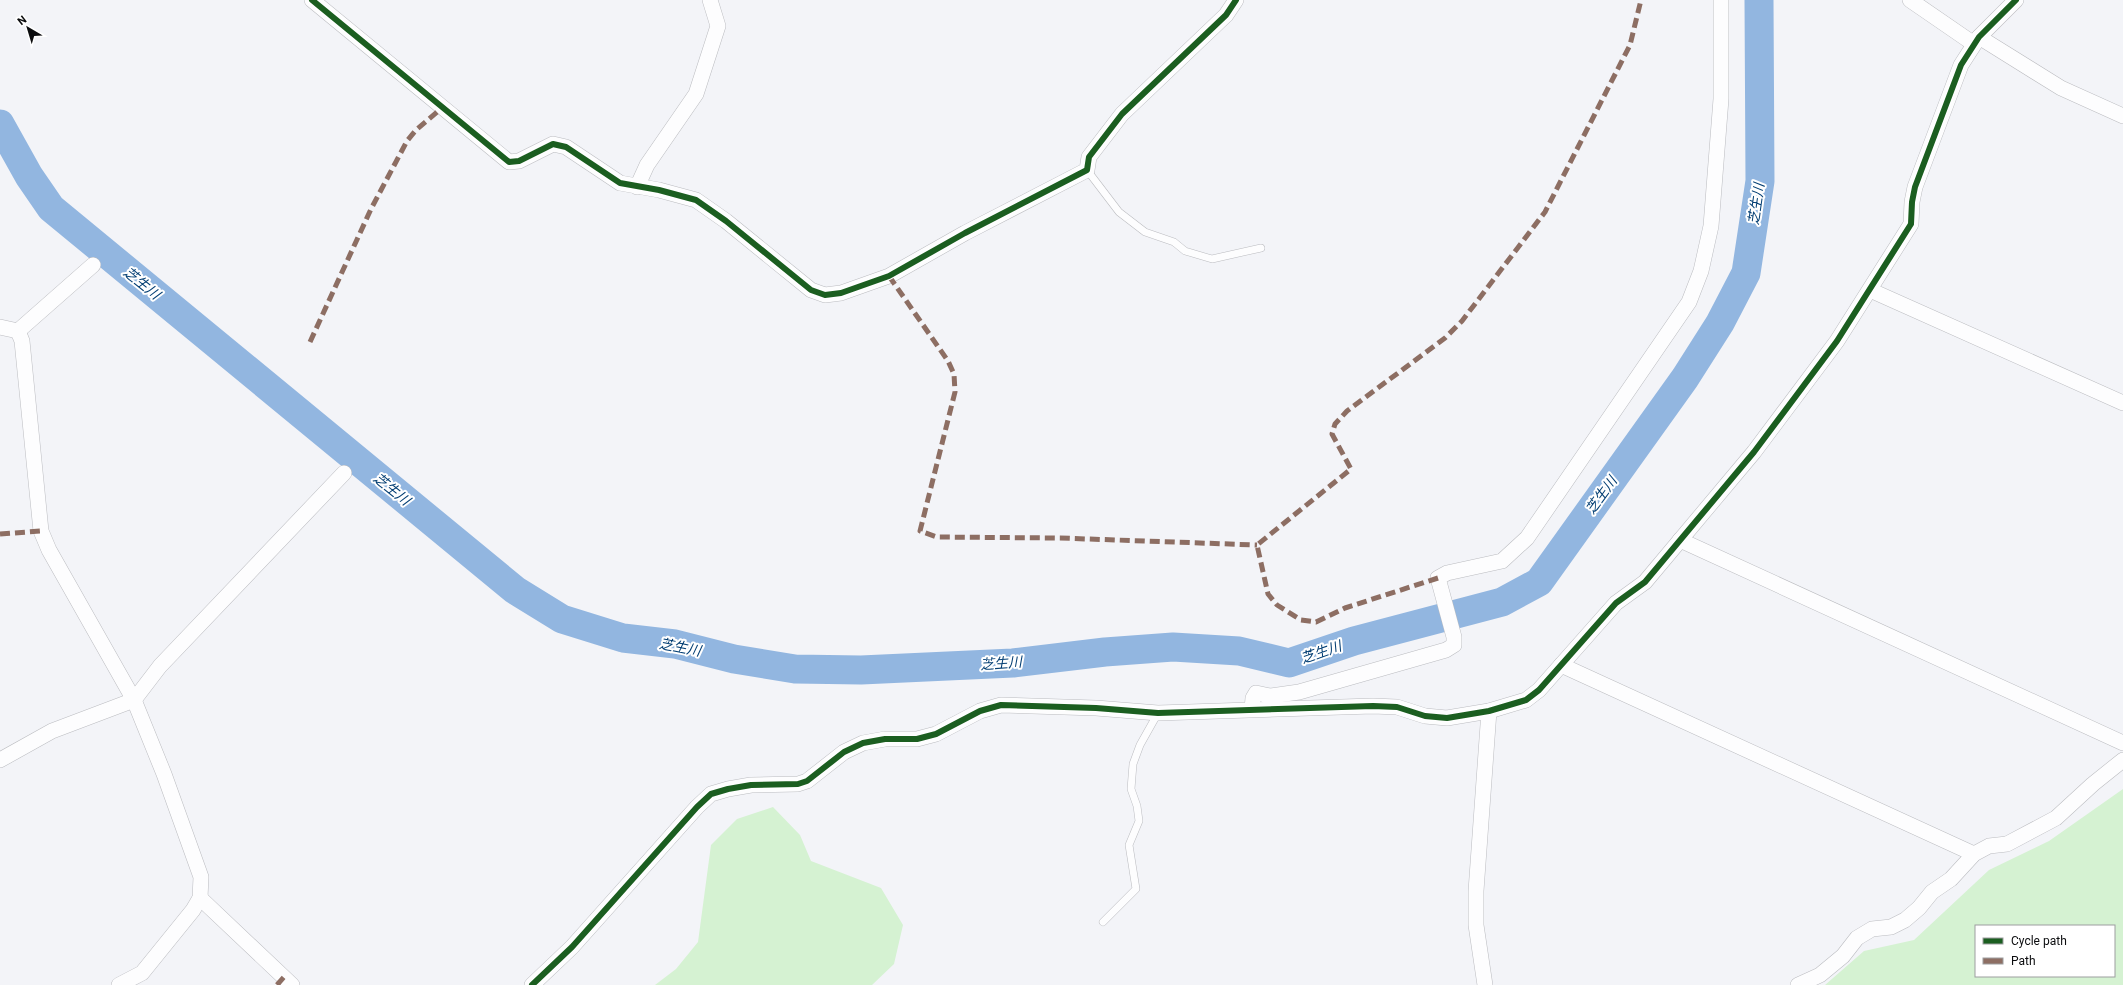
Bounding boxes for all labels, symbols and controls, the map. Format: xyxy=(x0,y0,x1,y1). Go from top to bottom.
north arrow xyxy=(8,8,48,48)
text: N xyxy=(15,13,29,28)
water label: 芝生川 xyxy=(1745,180,1767,226)
water label: 芝生川 xyxy=(121,264,165,304)
water label: 芝生川 xyxy=(371,470,415,510)
water label: 芝生川 xyxy=(1582,472,1621,517)
water label: 芝生川 xyxy=(658,635,704,659)
water label: 芝生川 xyxy=(1299,637,1345,666)
water label: 芝生川 xyxy=(979,653,1025,672)
legend xyxy=(1975,925,2115,977)
text: Cycle path xyxy=(2011,934,2067,948)
text: Path xyxy=(2011,954,2036,968)

